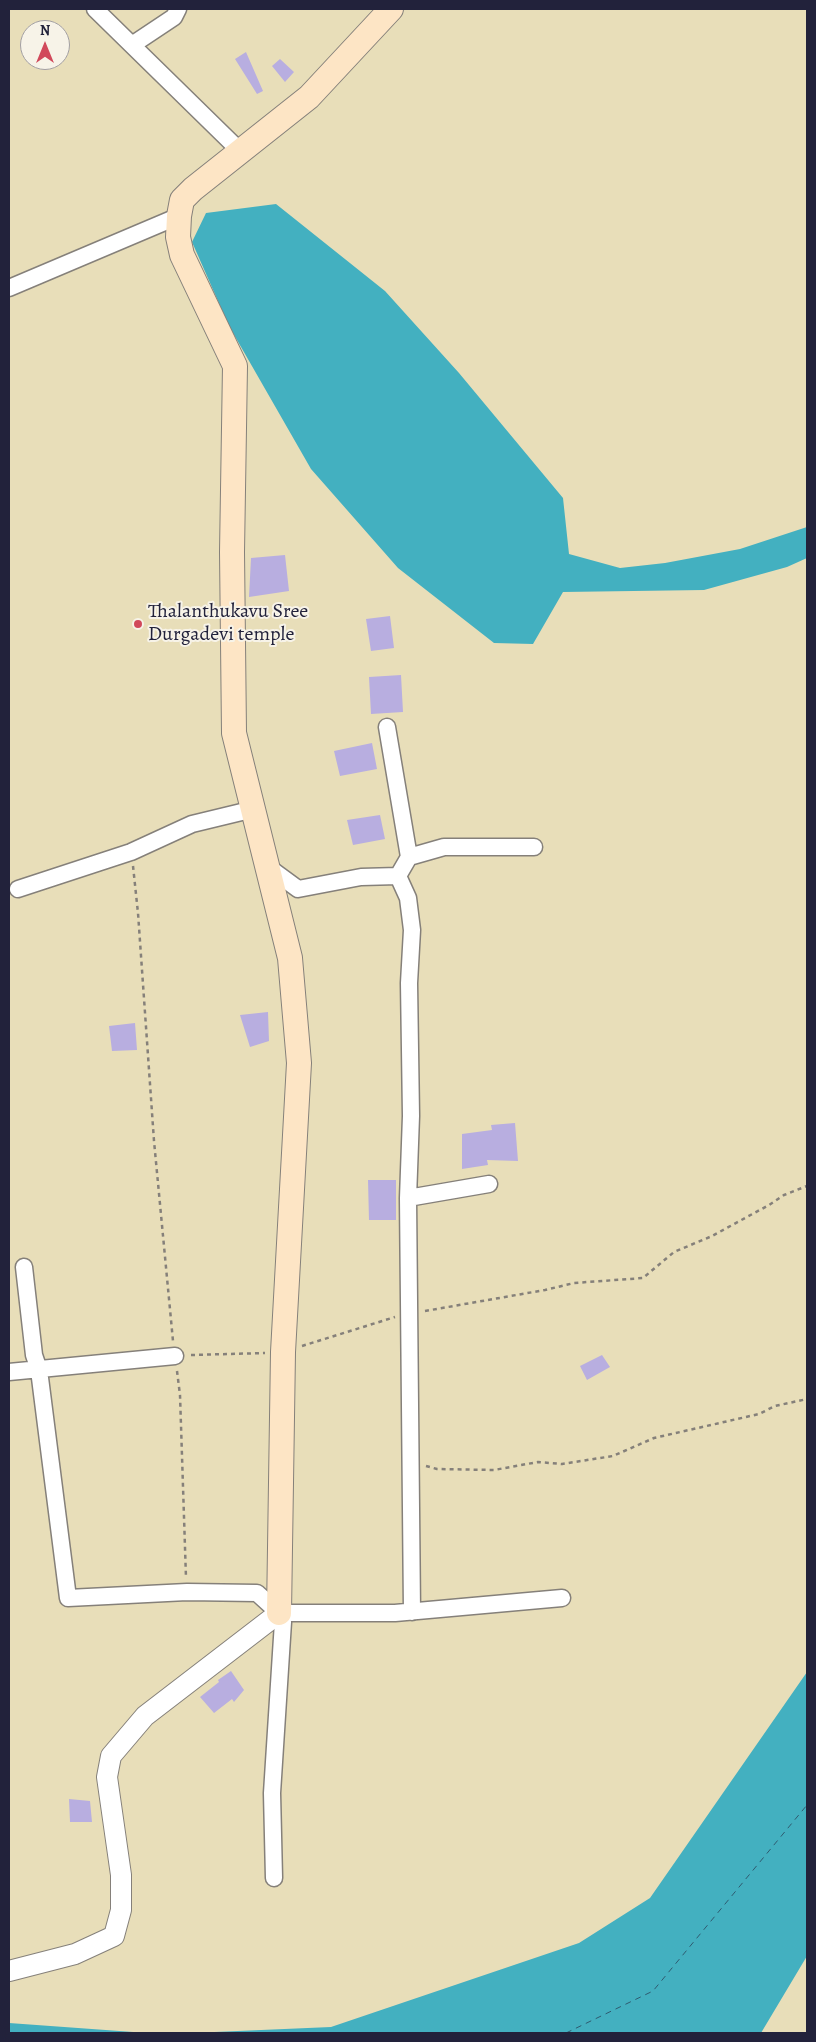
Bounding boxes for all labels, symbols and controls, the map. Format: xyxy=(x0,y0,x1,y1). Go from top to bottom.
north arrow xyxy=(20,20,70,70)
text: N xyxy=(40,21,50,40)
place label: Thalanthukavu Sree Durgadevi temple xyxy=(148,600,308,647)
marker: Thalanthukavu Sree Durgadevi temple xyxy=(132,618,144,630)

